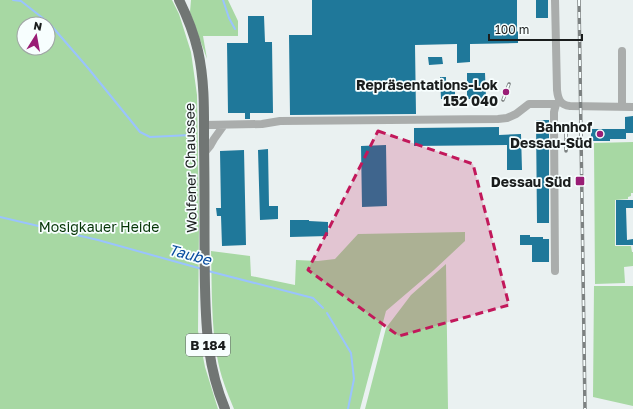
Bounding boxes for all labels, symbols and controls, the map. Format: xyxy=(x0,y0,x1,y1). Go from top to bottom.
north arrow xyxy=(16,16,56,56)
scale bar xyxy=(489,16,582,42)
text: N xyxy=(33,19,43,33)
text: 100 m xyxy=(495,22,529,37)
place label: Repräsentations-Lok 152 040 xyxy=(356,76,498,109)
marker: Repräsentations-Lok 152 040 xyxy=(501,87,511,97)
street label: Wolfener Chaussee xyxy=(180,103,200,233)
place label: Bahnhof Dessau-Süd xyxy=(510,118,593,151)
marker: Bahnhof Dessau-Süd xyxy=(595,129,605,139)
place label: Dessau Süd xyxy=(491,173,571,190)
marker: Dessau Süd xyxy=(574,175,586,187)
park label: Mosigkauer Heide xyxy=(39,218,159,235)
water label: Taube xyxy=(167,240,215,269)
road number: B 184 xyxy=(186,334,230,356)

